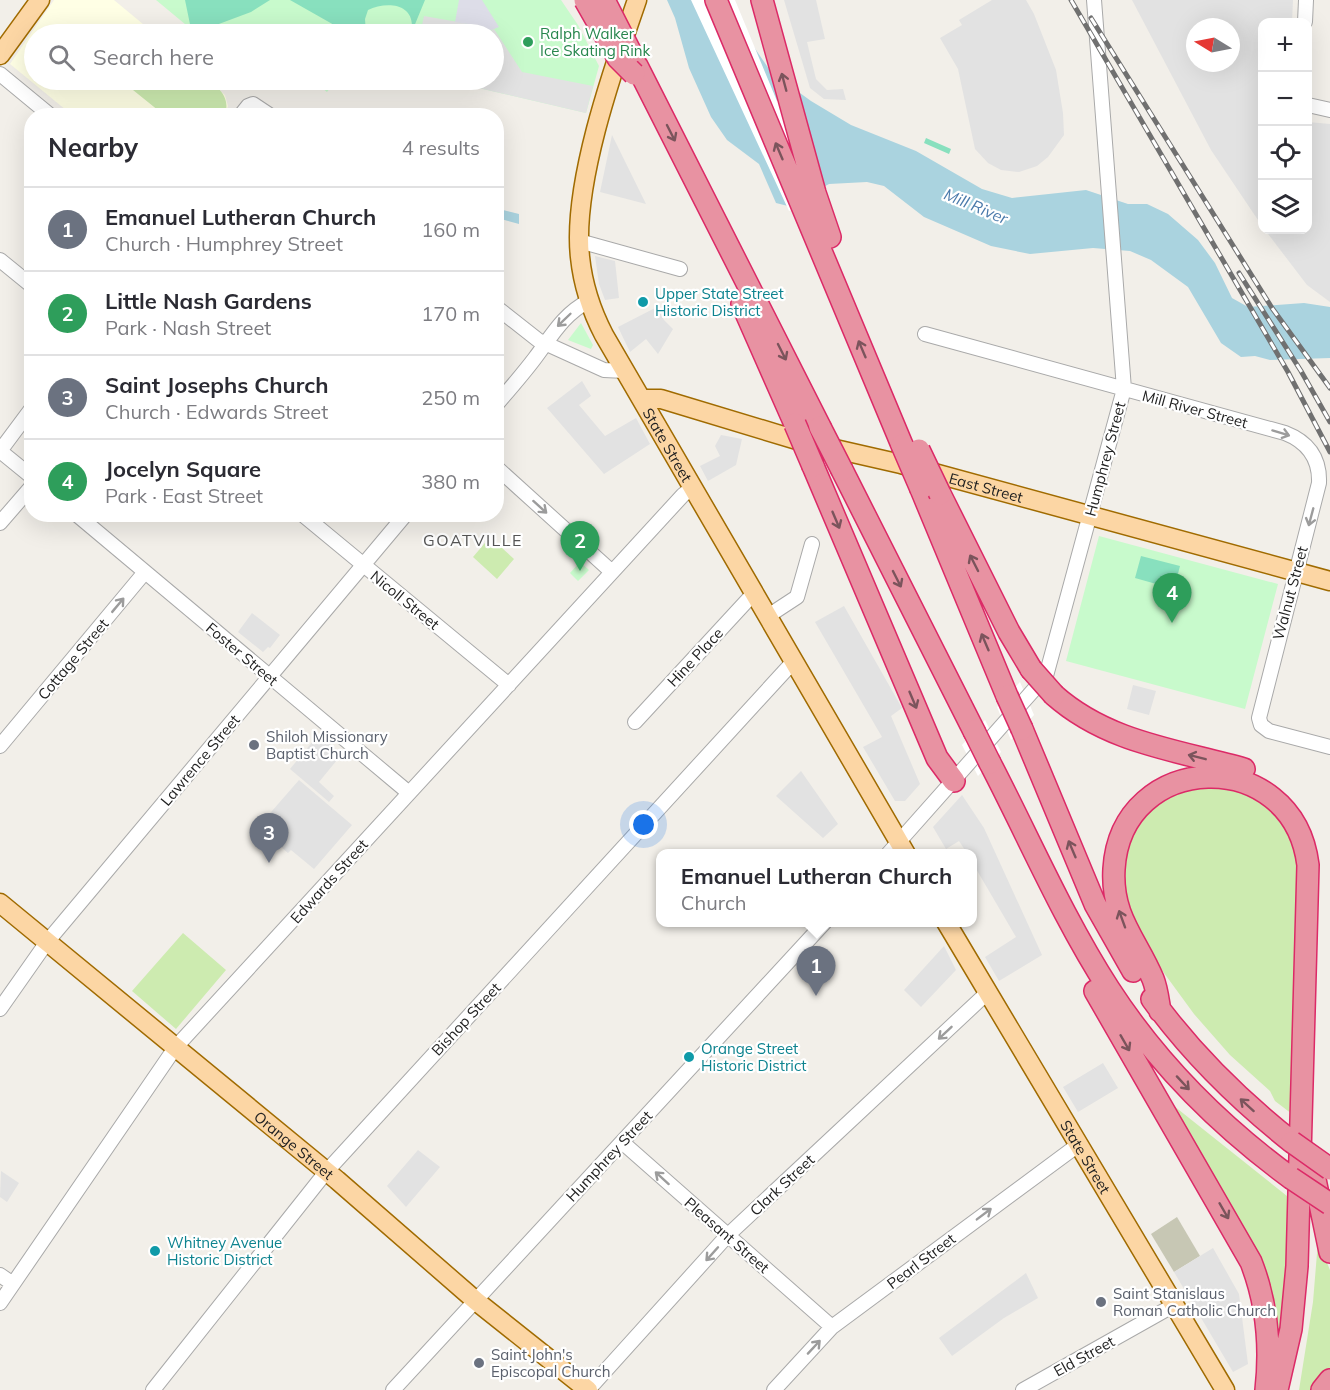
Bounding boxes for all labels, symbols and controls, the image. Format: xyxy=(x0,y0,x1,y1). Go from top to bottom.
north arrow xyxy=(1186,18,1240,72)
map controls xyxy=(1258,18,1312,234)
button: + xyxy=(1258,18,1312,72)
search box xyxy=(24,24,504,90)
place label: Ralph Walker Ice Skating Rink xyxy=(540,24,651,60)
marker: Ralph Walker Ice Skating Rink xyxy=(521,35,535,49)
icon: search xyxy=(45,41,78,74)
text: Search here xyxy=(93,43,214,71)
button: − xyxy=(1258,72,1312,126)
one-way arrow xyxy=(778,73,790,92)
one-way arrow xyxy=(666,123,677,141)
button: locate xyxy=(1258,126,1312,180)
text: Nearby xyxy=(48,131,138,164)
text: 4 results xyxy=(402,135,480,160)
one-way arrow xyxy=(773,143,784,161)
button: layers xyxy=(1258,180,1312,234)
water label: Mill River xyxy=(941,184,1012,229)
text: Emanuel Lutheran Church xyxy=(105,203,376,231)
text: 1 xyxy=(62,217,74,242)
text: 160 m xyxy=(421,217,480,242)
text: Church · Humphrey Street xyxy=(105,231,343,256)
place label: Upper State Street Historic District xyxy=(655,284,784,320)
text: Little Nash Gardens xyxy=(105,287,312,315)
marker: Upper State Street Historic District xyxy=(636,295,650,309)
text: 2 xyxy=(62,301,74,326)
text: 170 m xyxy=(421,301,480,326)
one-way arrow xyxy=(557,313,572,327)
text: Park · Nash Street xyxy=(105,315,271,340)
one-way arrow xyxy=(856,341,867,359)
one-way arrow xyxy=(777,342,788,360)
text: Saint Josephs Church xyxy=(105,371,329,399)
text: 3 xyxy=(62,385,74,410)
text: 250 m xyxy=(421,385,480,410)
street label: Mill River Street xyxy=(1140,386,1250,432)
text: Church · Edwards Street xyxy=(105,399,328,424)
street label: Humphrey Street xyxy=(1081,400,1129,518)
street label: State Street xyxy=(639,404,697,485)
one-way arrow xyxy=(1271,428,1290,439)
text: Jocelyn Square xyxy=(105,455,261,483)
street label: East Street xyxy=(947,468,1025,506)
text: 4 xyxy=(62,469,74,494)
text: 380 m xyxy=(421,469,480,494)
text: Park · East Street xyxy=(105,483,263,508)
one-way arrow xyxy=(532,500,547,514)
one-way arrow xyxy=(1304,507,1316,526)
one-way arrow xyxy=(831,511,842,529)
pin: 2 xyxy=(560,522,600,571)
district label: GOATVILLE xyxy=(423,530,523,550)
street label: Walnut Street xyxy=(1268,544,1312,642)
one-way arrow xyxy=(967,554,979,572)
street label: Nicoll Street xyxy=(367,566,443,634)
one-way arrow xyxy=(892,569,903,587)
pin: 4 xyxy=(1152,574,1192,623)
one-way arrow xyxy=(112,597,125,613)
street label: Cottage Street xyxy=(34,615,112,703)
street label: Foster Street xyxy=(202,618,282,690)
street label: Hine Place xyxy=(663,624,727,690)
one-way arrow xyxy=(979,633,990,651)
one-way arrow xyxy=(908,690,919,708)
street label: Lawrence Street xyxy=(156,711,244,809)
place label: Shiloh Missionary Baptist Church xyxy=(266,727,388,763)
marker: Shiloh Missionary Baptist Church xyxy=(247,738,261,752)
one-way arrow xyxy=(1188,750,1207,762)
your location xyxy=(629,810,658,839)
pin: 3 xyxy=(250,814,288,863)
street label: Edwards Street xyxy=(286,835,372,927)
one-way arrow xyxy=(1066,841,1077,859)
popup xyxy=(656,849,977,927)
text: Emanuel Lutheran Church xyxy=(681,862,952,890)
text: Church xyxy=(681,890,747,915)
one-way arrow xyxy=(1115,910,1126,929)
pin: 1 xyxy=(796,946,836,996)
street label: Bishop Street xyxy=(427,979,505,1059)
one-way arrow xyxy=(937,1026,952,1040)
one-way arrow xyxy=(1119,1034,1131,1051)
place label: Orange Street Historic District xyxy=(701,1039,807,1075)
marker: Orange Street Historic District xyxy=(682,1050,696,1064)
one-way arrow xyxy=(1176,1076,1190,1091)
one-way arrow xyxy=(1240,1098,1255,1112)
street label: Humphrey Street xyxy=(562,1106,656,1206)
street label: Orange Street xyxy=(251,1107,338,1183)
street label: State Street xyxy=(1057,1116,1115,1197)
street label: Clark Street xyxy=(746,1150,818,1220)
one-way arrow xyxy=(655,1171,670,1185)
street label: Pleasant Street xyxy=(681,1193,773,1277)
one-way arrow xyxy=(1218,1203,1230,1220)
one-way arrow xyxy=(975,1208,991,1221)
street label: Pearl Street xyxy=(883,1229,959,1293)
place label: Whitney Avenue Historic District xyxy=(167,1233,282,1269)
marker: Whitney Avenue Historic District xyxy=(148,1244,162,1258)
one-way arrow xyxy=(705,1246,719,1261)
place label: Saint Stanislaus Roman Catholic Church xyxy=(1113,1284,1276,1320)
marker: Saint Stanislaus Roman Catholic Church xyxy=(1094,1295,1108,1309)
street label: Eld Street xyxy=(1050,1331,1118,1381)
one-way arrow xyxy=(807,1340,821,1355)
place label: Saint John's Episcopal Church xyxy=(491,1345,610,1381)
marker: Saint John's Episcopal Church xyxy=(472,1356,486,1370)

